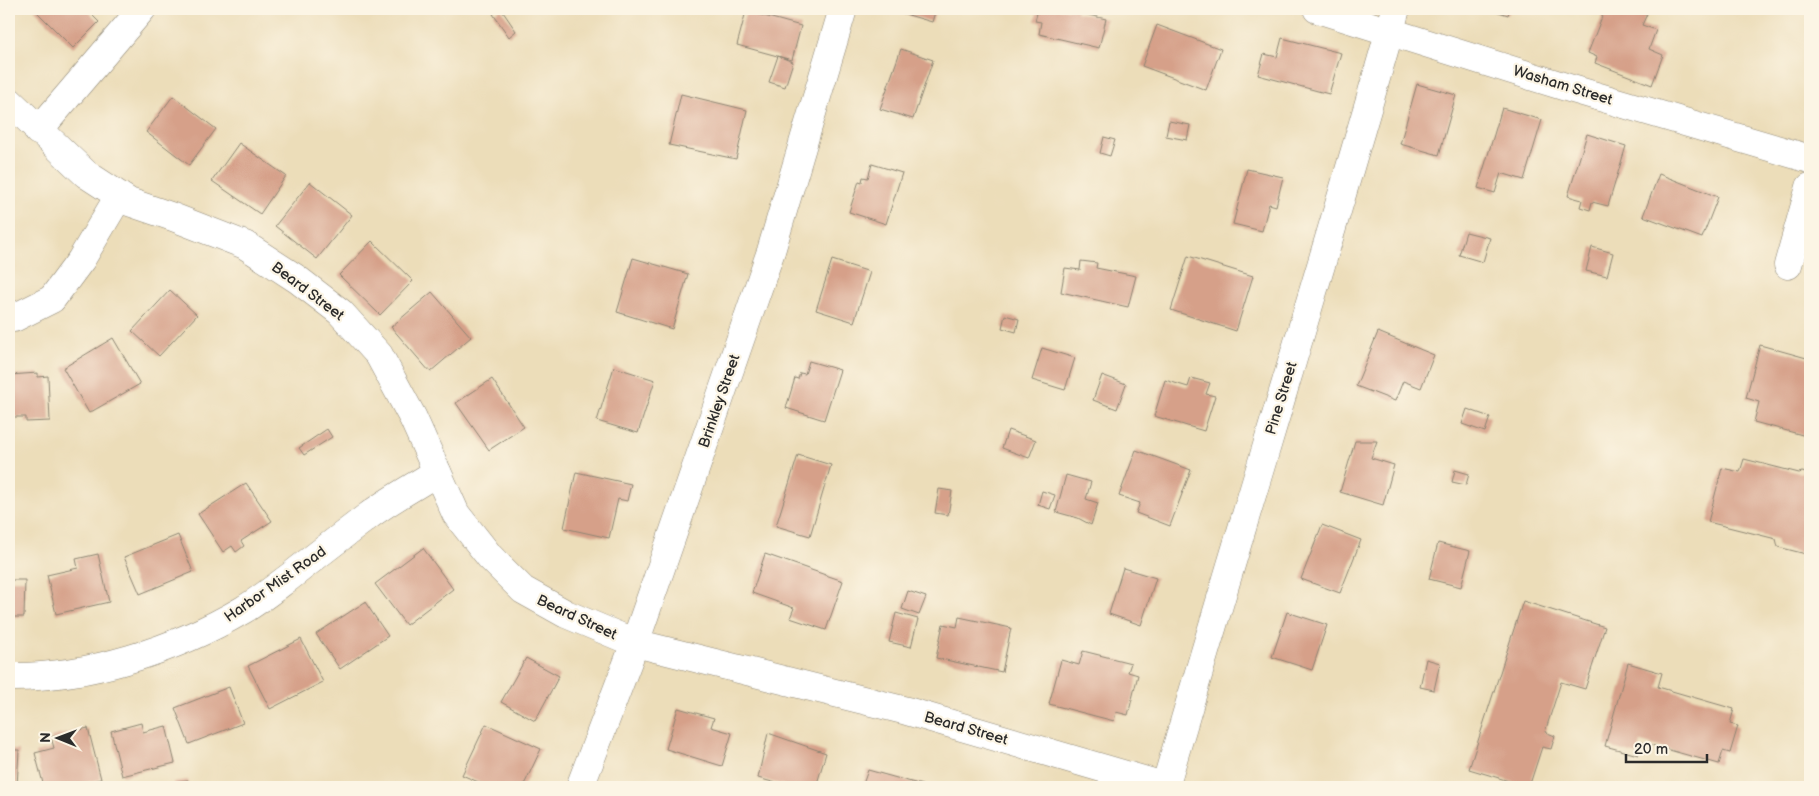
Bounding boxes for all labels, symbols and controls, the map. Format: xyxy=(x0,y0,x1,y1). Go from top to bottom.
street label: Washam Street xyxy=(1511,61,1615,110)
street label: Beard Street xyxy=(268,258,348,325)
street label: Brinkley Street xyxy=(695,351,744,450)
street label: Pine Street xyxy=(1261,359,1302,437)
street label: Harbor Mist Road xyxy=(221,542,330,627)
street label: Beard Street xyxy=(534,591,620,644)
street label: Beard Street xyxy=(922,707,1010,750)
north arrow xyxy=(32,714,82,764)
scale bar xyxy=(1626,731,1708,763)
text: N xyxy=(37,732,54,743)
text: 20 m xyxy=(1634,740,1668,759)

